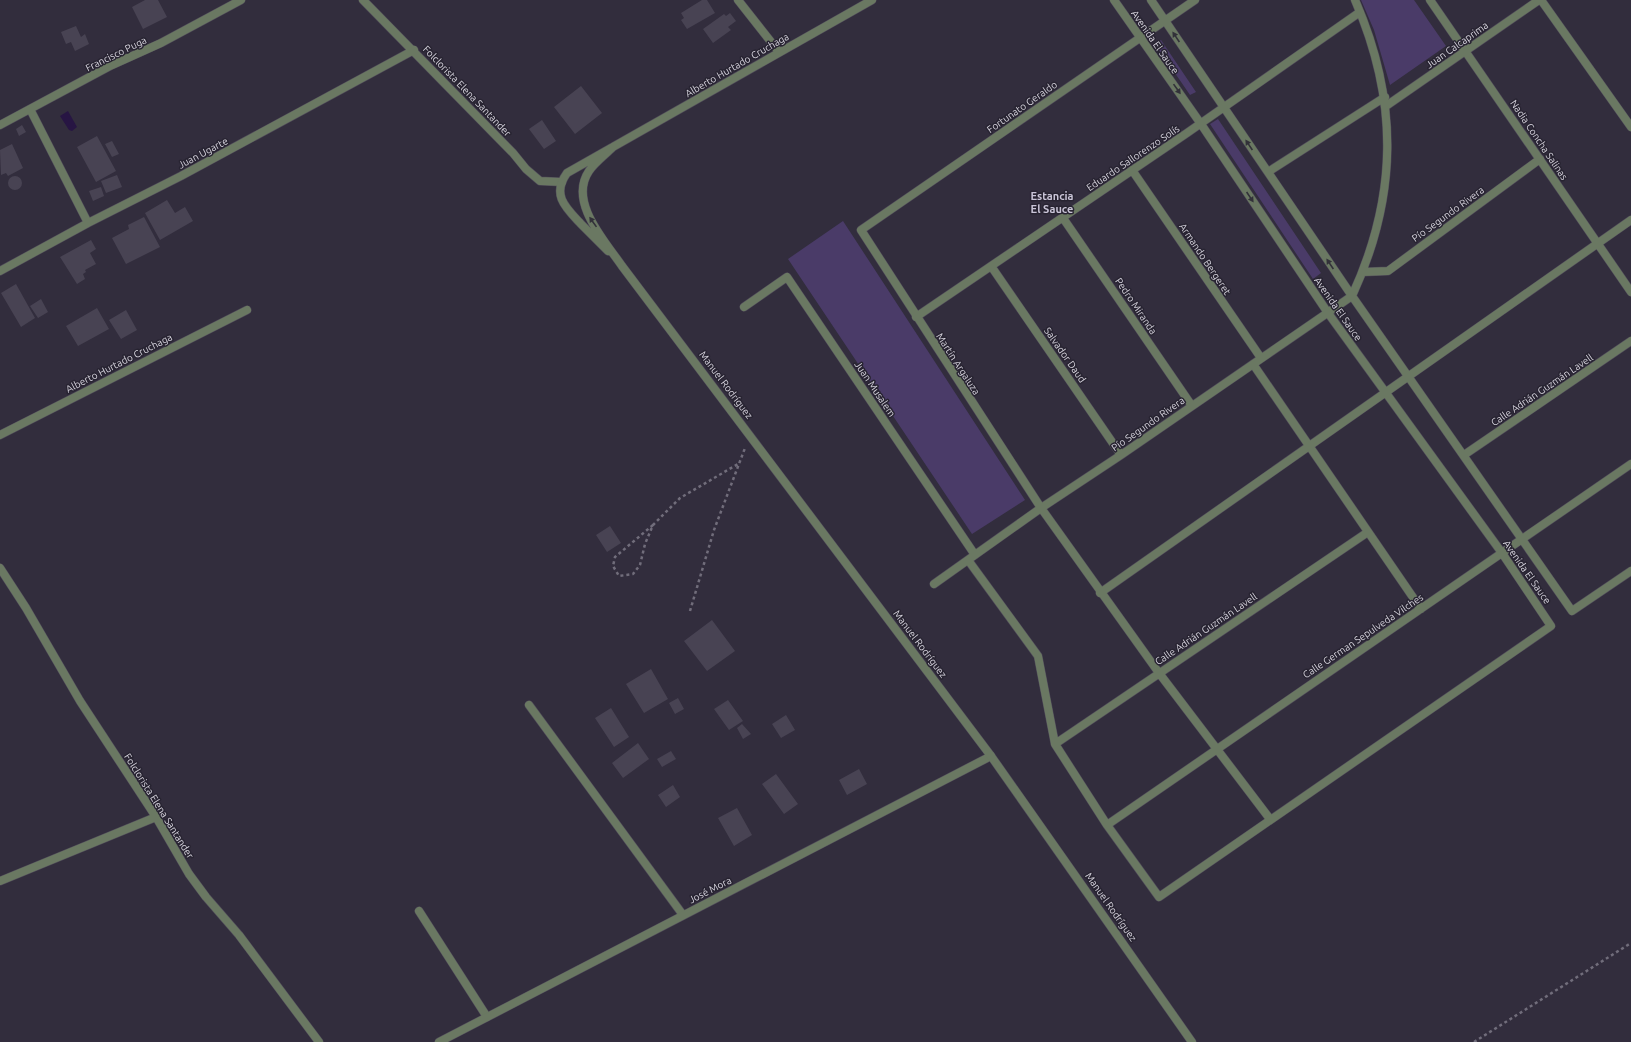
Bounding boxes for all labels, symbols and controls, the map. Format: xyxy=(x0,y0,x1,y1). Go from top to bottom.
street label: Avenida El Sauce xyxy=(1129,8,1181,76)
street label: Juan Calcaprima xyxy=(1424,19,1490,71)
street label: Alberto Hurtado Cruchaga xyxy=(683,31,791,99)
one-way arrow xyxy=(1172,32,1180,42)
street label: Francisco Puga xyxy=(84,34,148,74)
street label: Folclorista Elena Santander xyxy=(421,43,513,139)
street label: Fortunato Geraldo xyxy=(985,79,1059,135)
one-way arrow xyxy=(1173,84,1181,95)
street label: Nadia Concha Salinas xyxy=(1508,98,1570,182)
street label: Eduardo Sallorenzo Solís xyxy=(1084,123,1182,193)
street label: Juan Ugarte xyxy=(176,135,230,171)
one-way arrow xyxy=(1245,140,1253,150)
street label: Pío Segundo Rivera xyxy=(1410,184,1486,244)
district label: Estancia El Sauce xyxy=(1030,190,1074,215)
one-way arrow xyxy=(1246,192,1254,202)
one-way arrow xyxy=(589,217,597,227)
street label: Armando Bergeret xyxy=(1177,221,1233,297)
one-way arrow xyxy=(1326,259,1334,269)
street label: Avenida El Sauce xyxy=(1312,275,1364,343)
street label: Pedro Miranda xyxy=(1113,276,1159,336)
street label: Salvador Daud xyxy=(1042,325,1088,385)
street label: Alberto Hurtado Cruchaga xyxy=(64,331,174,395)
street label: Martín Argaluza xyxy=(934,331,982,397)
street label: Manuel Rodríguez xyxy=(697,349,755,421)
street label: Calle Adrián Guzmán Lavell xyxy=(1489,352,1595,428)
street label: Juan Musalem xyxy=(852,359,898,419)
street label: Pío Segundo Rivera xyxy=(1109,395,1187,453)
street label: Avenida El Sauce xyxy=(1501,538,1553,606)
street label: Calle Adrián Guzmán Lavell xyxy=(1153,591,1259,667)
street label: Calle German Sepulveda Vilches xyxy=(1301,592,1425,680)
street label: Manuel Rodríguez xyxy=(891,608,949,680)
street label: Folclorista Elena Santander xyxy=(122,752,196,861)
street label: Manuel Rodríguez xyxy=(1083,871,1139,944)
street label: José Mora xyxy=(687,875,733,905)

